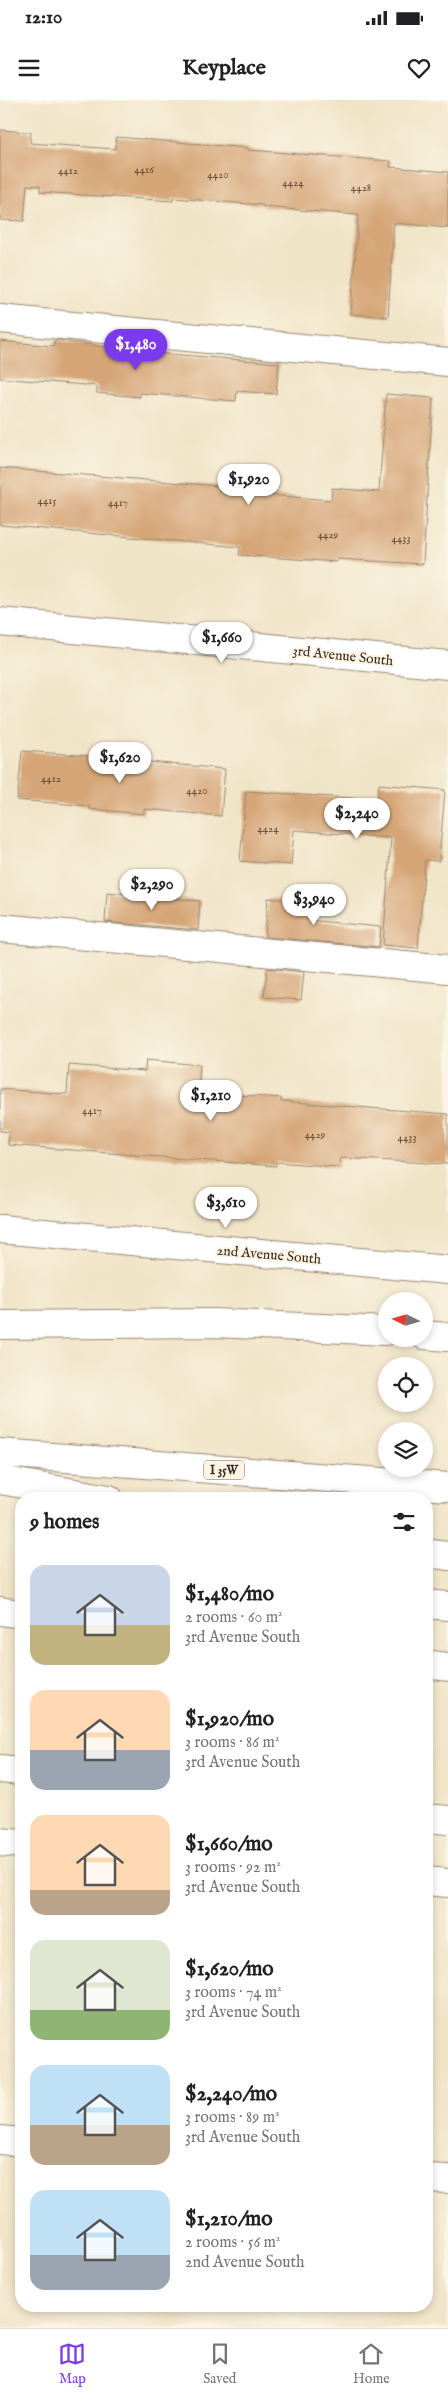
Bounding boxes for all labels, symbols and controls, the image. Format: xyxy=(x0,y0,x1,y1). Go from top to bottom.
text: 12:10 xyxy=(25,6,62,30)
icon: menu xyxy=(15,54,43,82)
text: Keyplace xyxy=(182,54,266,82)
icon: heart xyxy=(405,54,433,82)
house number: 4416 xyxy=(134,163,154,177)
house number: 4412 xyxy=(58,164,78,178)
house number: 4420 xyxy=(207,168,229,182)
house number: 4424 xyxy=(282,176,304,190)
house number: 4428 xyxy=(351,181,371,195)
pin: $1,480 xyxy=(95,328,177,371)
text: $1,480 xyxy=(115,335,157,355)
pin: $1,920 xyxy=(208,464,290,506)
text: $1,920 xyxy=(228,470,270,490)
house number: 4415 xyxy=(38,494,56,508)
house number: 4417 xyxy=(108,496,128,510)
house number: 4429 xyxy=(318,528,339,542)
house number: 4433 xyxy=(391,532,411,546)
pin: $1,660 xyxy=(181,622,263,664)
text: $1,660 xyxy=(202,628,242,648)
street label: 3rd Avenue South xyxy=(292,642,395,670)
pin: $1,620 xyxy=(79,742,161,784)
text: $1,620 xyxy=(99,748,141,768)
house number: 4412 xyxy=(41,772,61,786)
house number: 4420 xyxy=(186,784,208,798)
pin: $2,240 xyxy=(316,798,398,840)
text: $2,240 xyxy=(335,804,379,824)
house number: 4424 xyxy=(257,822,279,836)
pin: $2,290 xyxy=(111,868,193,911)
text: $2,290 xyxy=(131,875,173,895)
pin: $3,940 xyxy=(273,884,355,926)
text: $3,940 xyxy=(293,890,335,910)
pin: $1,210 xyxy=(170,1080,252,1122)
text: $1,210 xyxy=(191,1086,231,1106)
house number: 4417 xyxy=(82,1104,102,1118)
house number: 4429 xyxy=(305,1128,326,1142)
house number: 4433 xyxy=(397,1131,417,1145)
pin: $3,610 xyxy=(185,1186,267,1229)
text: $3,610 xyxy=(206,1193,246,1213)
street label: 2nd Avenue South xyxy=(216,1241,322,1269)
north arrow xyxy=(378,1292,432,1348)
map controls xyxy=(378,1292,433,1477)
button: locate xyxy=(378,1357,433,1412)
button: layers xyxy=(378,1422,433,1477)
road number: I 35W xyxy=(204,1460,244,1480)
icon: filters xyxy=(390,1508,418,1536)
text: 9 homes xyxy=(30,1509,99,1536)
text: $1,480/mo xyxy=(185,1581,274,1608)
icon: home xyxy=(70,1585,130,1645)
text: 2 rooms · 60 m² xyxy=(185,1608,283,1628)
text: 3rd Avenue South xyxy=(185,1628,300,1648)
text: $1,920/mo xyxy=(185,1706,274,1733)
icon: home xyxy=(70,1710,130,1770)
text: 3 rooms · 86 m² xyxy=(185,1733,279,1753)
text: 3rd Avenue South xyxy=(185,1753,300,1773)
text: $1,660/mo xyxy=(185,1831,273,1858)
icon: home xyxy=(70,1835,130,1895)
text: 3 rooms · 92 m² xyxy=(185,1858,281,1878)
text: 3rd Avenue South xyxy=(185,1878,300,1898)
text: $1,620/mo xyxy=(185,1956,274,1983)
icon: home xyxy=(70,1960,130,2020)
text: 3 rooms · 74 m² xyxy=(185,1983,282,2003)
text: 3rd Avenue South xyxy=(185,2003,300,2023)
text: $2,240/mo xyxy=(185,2081,277,2108)
icon: home xyxy=(70,2085,130,2145)
text: 3 rooms · 89 m² xyxy=(185,2108,280,2128)
text: 3rd Avenue South xyxy=(185,2128,300,2148)
text: $1,210/mo xyxy=(185,2206,273,2233)
icon: home xyxy=(70,2210,130,2270)
text: 2 rooms · 56 m² xyxy=(185,2233,280,2253)
text: 2nd Avenue South xyxy=(185,2253,305,2273)
tab: Map xyxy=(58,2340,86,2388)
tab: Saved xyxy=(203,2340,236,2388)
tab: Home xyxy=(353,2340,390,2388)

